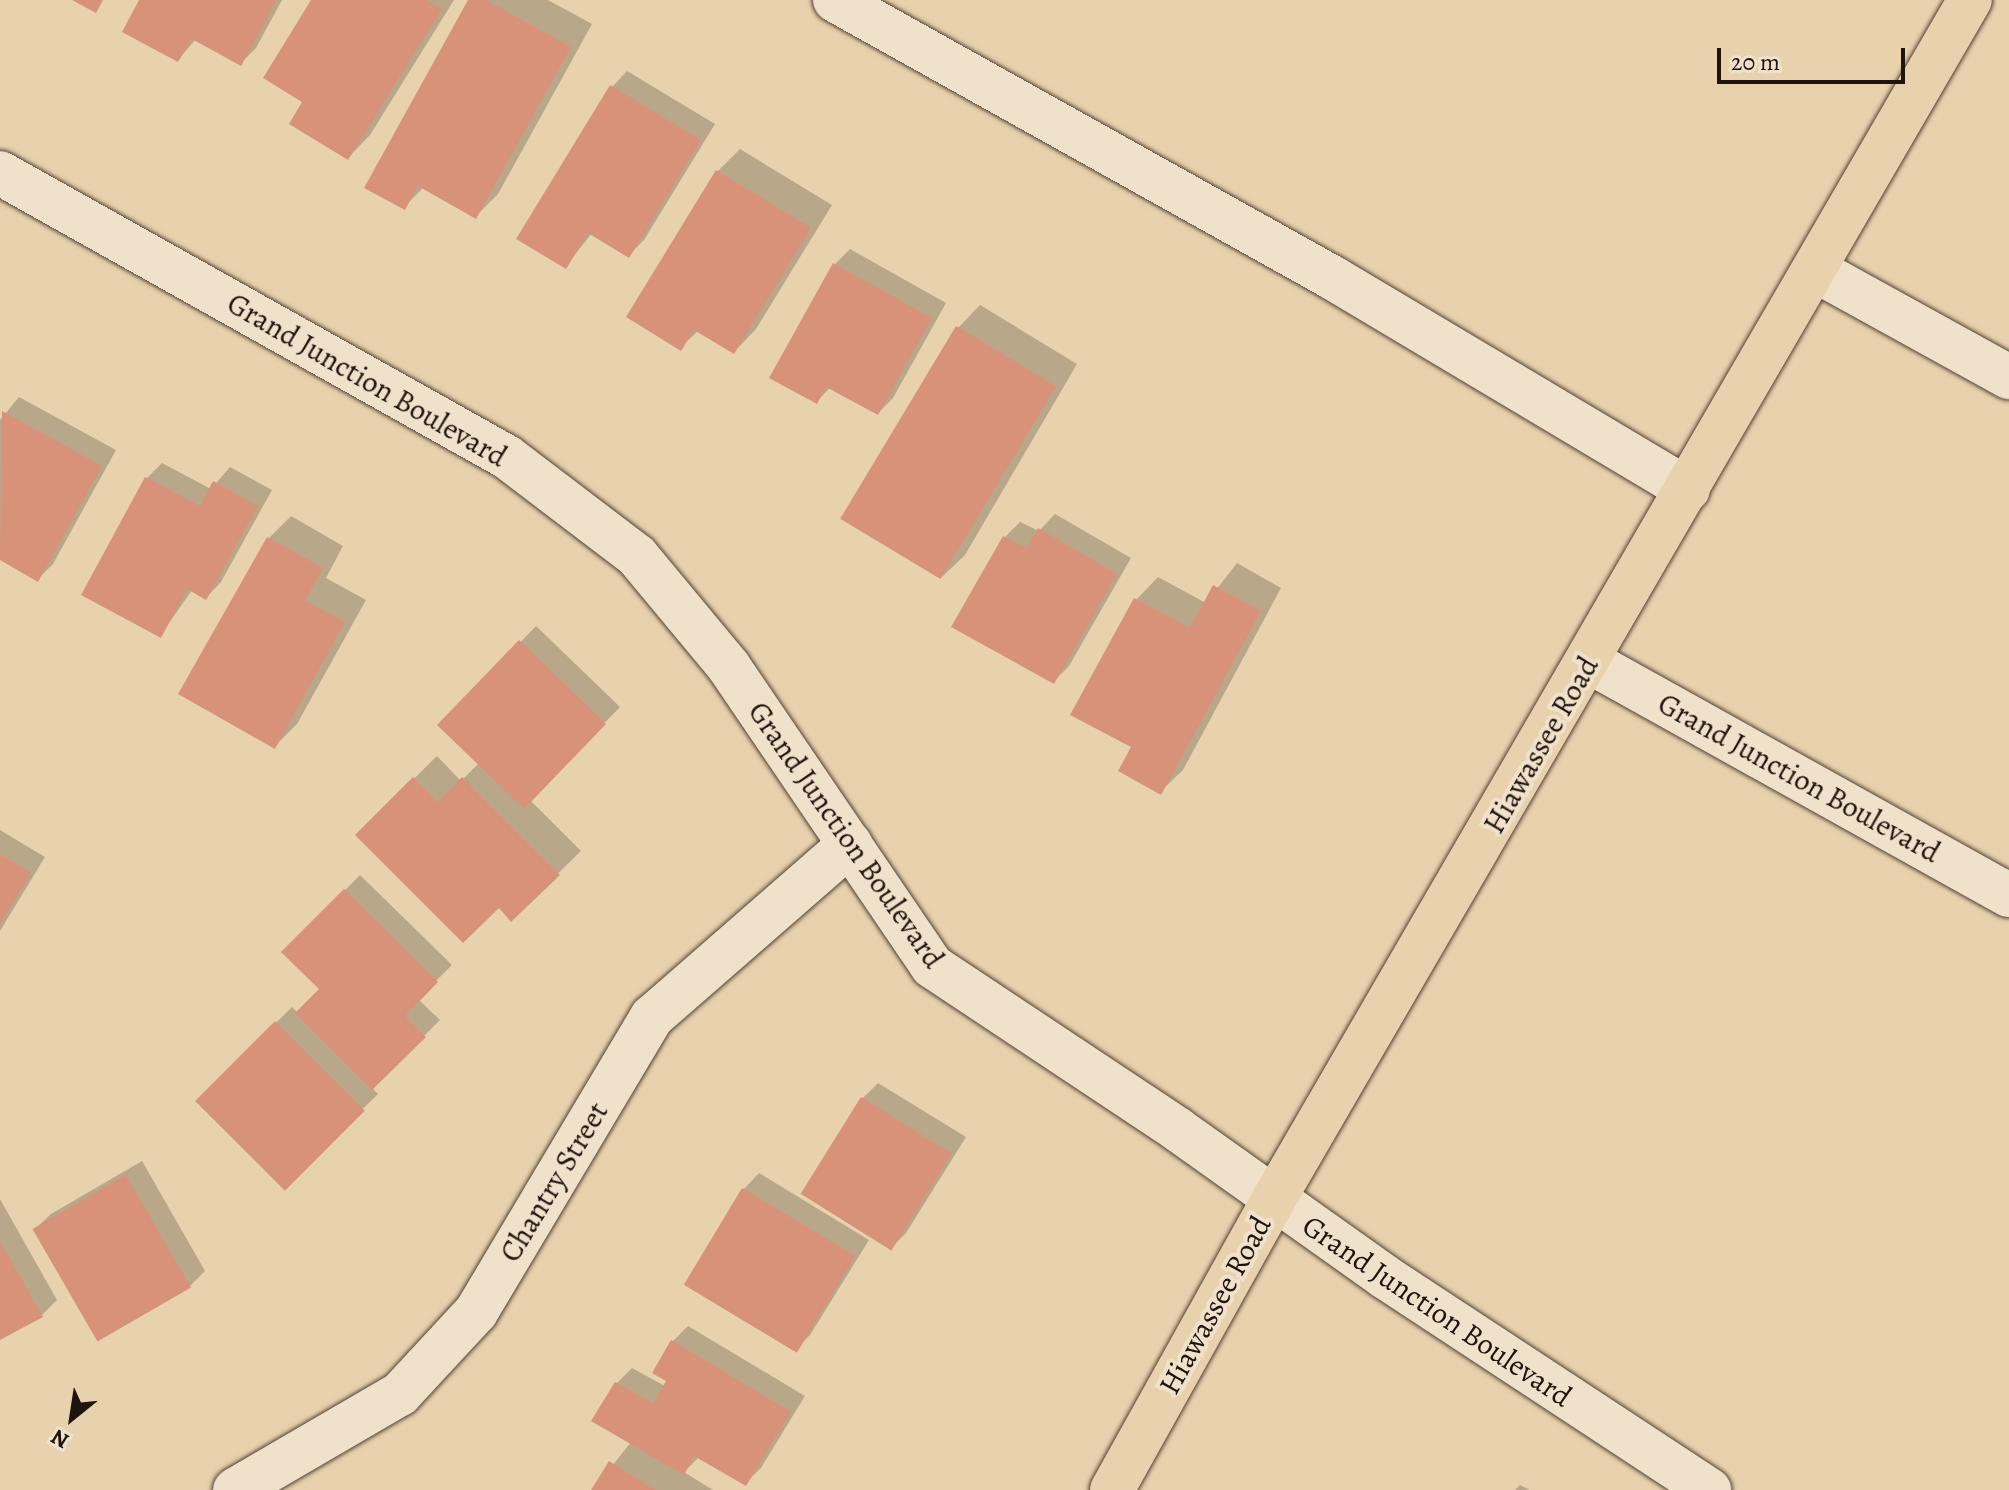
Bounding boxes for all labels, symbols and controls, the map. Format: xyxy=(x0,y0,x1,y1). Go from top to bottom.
scale bar xyxy=(1721,32,1909,82)
text: 20 m xyxy=(1731,46,1780,78)
street label: Grand Junction Boulevard xyxy=(221,285,513,475)
street label: Hiawassee Road xyxy=(1476,650,1606,840)
street label: Grand Junction Boulevard xyxy=(1652,685,1946,871)
street label: Grand Junction Boulevard xyxy=(740,695,952,975)
street label: Chantry Street xyxy=(492,1096,616,1268)
street label: Grand Junction Boulevard xyxy=(1296,1208,1578,1414)
street label: Hiawassee Road xyxy=(1151,1210,1279,1400)
north arrow xyxy=(32,1378,112,1458)
text: N xyxy=(46,1422,74,1456)

